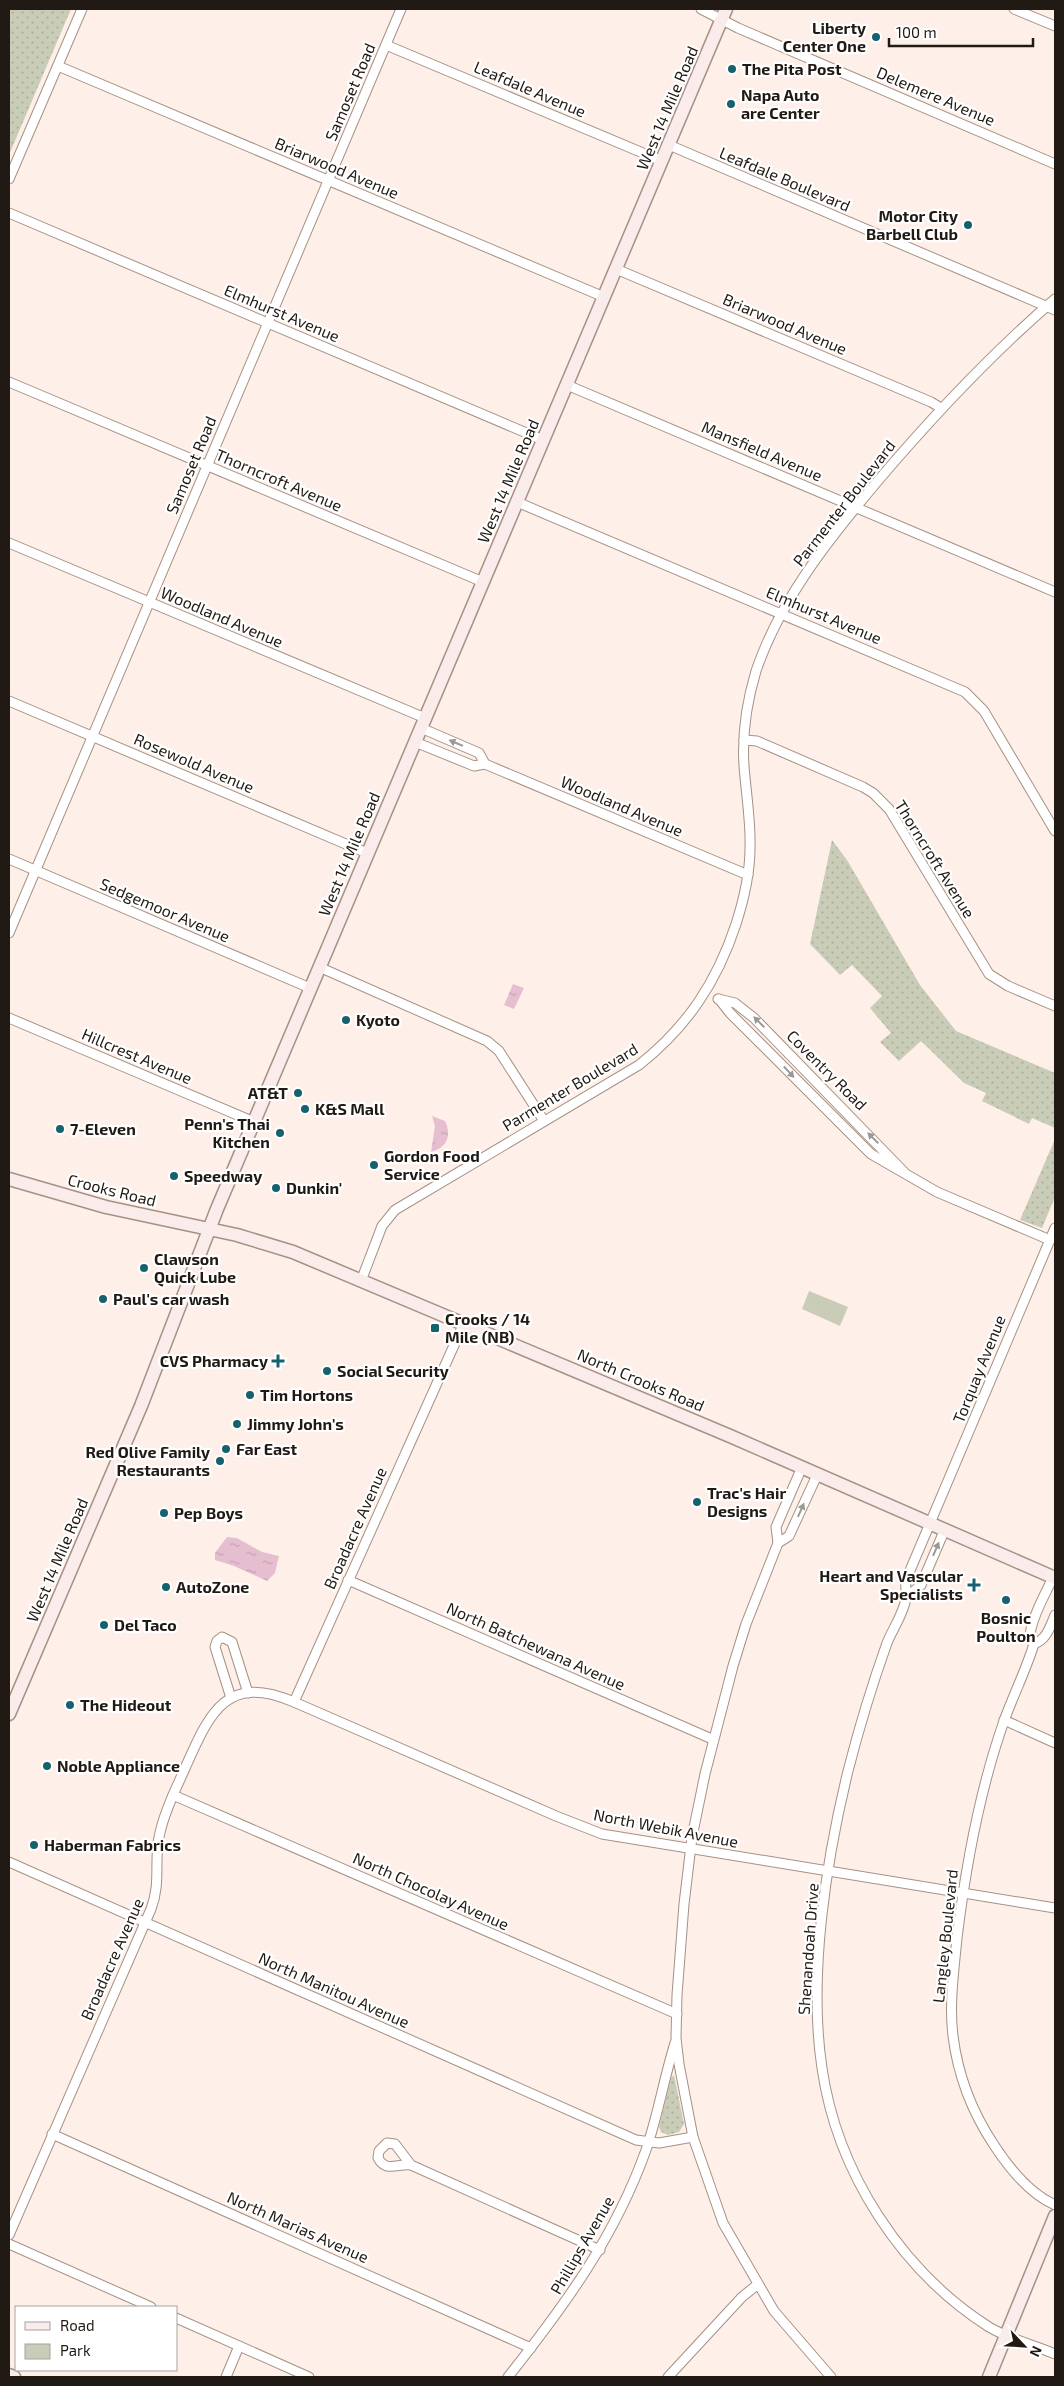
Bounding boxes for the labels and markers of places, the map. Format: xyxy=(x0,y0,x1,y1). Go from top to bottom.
place label: Liberty Center One xyxy=(783,18,866,55)
marker: Liberty Center One xyxy=(870,31,882,43)
place label: The Pita Post xyxy=(742,59,842,78)
marker: The Pita Post xyxy=(726,63,738,75)
place label: Napa Auto are Center xyxy=(741,85,820,122)
marker: Napa Auto are Center xyxy=(725,98,737,110)
place label: Motor City Barbell Club xyxy=(866,206,958,243)
marker: Motor City Barbell Club xyxy=(962,219,974,231)
place label: Kyoto xyxy=(356,1010,400,1030)
marker: Kyoto xyxy=(340,1014,352,1026)
place label: AT&T xyxy=(248,1083,288,1102)
marker: AT&T xyxy=(292,1087,304,1099)
place label: K&S Mall xyxy=(315,1099,385,1118)
marker: K&S Mall xyxy=(299,1103,311,1115)
place label: Penn's Thai Kitchen xyxy=(184,1114,270,1151)
place label: 7-Eleven xyxy=(70,1119,136,1138)
marker: 7-Eleven xyxy=(54,1123,66,1135)
marker: Penn's Thai Kitchen xyxy=(274,1127,286,1139)
place label: Gordon Food Service xyxy=(384,1146,480,1183)
marker: Gordon Food Service xyxy=(368,1159,380,1171)
place label: Speedway xyxy=(184,1166,262,1186)
marker: Speedway xyxy=(168,1170,180,1182)
place label: Dunkin' xyxy=(286,1178,342,1197)
marker: Dunkin' xyxy=(270,1182,282,1194)
place label: Clawson Quick Lube xyxy=(154,1249,236,1287)
marker: Clawson Quick Lube xyxy=(138,1262,150,1274)
place label: Paul's car wash xyxy=(113,1289,229,1308)
marker: Paul's car wash xyxy=(97,1293,109,1305)
place label: Crooks / 14 Mile (NB) xyxy=(445,1309,530,1346)
marker: Crooks / 14 Mile (NB) xyxy=(429,1322,441,1334)
place label: CVS Pharmacy xyxy=(160,1351,268,1371)
marker: CVS Pharmacy xyxy=(272,1355,284,1367)
place label: Social Security xyxy=(337,1361,449,1381)
marker: Social Security xyxy=(321,1365,333,1377)
place label: Tim Hortons xyxy=(260,1385,353,1404)
marker: Tim Hortons xyxy=(244,1389,256,1401)
place label: Jimmy John's xyxy=(247,1414,344,1434)
marker: Jimmy John's xyxy=(231,1418,243,1430)
place label: Far East xyxy=(236,1439,298,1458)
place label: Red Olive Family Restaurants xyxy=(86,1442,210,1479)
marker: Far East xyxy=(220,1443,232,1455)
marker: Red Olive Family Restaurants xyxy=(214,1455,226,1467)
place label: Trac's Hair Designs xyxy=(707,1483,786,1520)
marker: Trac's Hair Designs xyxy=(691,1496,703,1508)
place label: Pep Boys xyxy=(174,1503,243,1523)
marker: Pep Boys xyxy=(158,1507,170,1519)
place label: Heart and Vascular Specialists xyxy=(819,1566,963,1603)
place label: AutoZone xyxy=(176,1577,249,1596)
marker: Heart and Vascular Specialists xyxy=(967,1578,981,1592)
marker: AutoZone xyxy=(160,1581,172,1593)
marker: Bosnic Poulton xyxy=(1000,1594,1012,1606)
place label: Bosnic Poulton xyxy=(976,1608,1036,1645)
place label: Del Taco xyxy=(114,1615,177,1634)
marker: Del Taco xyxy=(98,1619,110,1631)
place label: The Hideout xyxy=(80,1695,172,1714)
marker: The Hideout xyxy=(64,1699,76,1711)
place label: Noble Appliance xyxy=(57,1756,180,1775)
marker: Noble Appliance xyxy=(41,1760,53,1772)
place label: Haberman Fabrics xyxy=(44,1835,181,1854)
marker: Haberman Fabrics xyxy=(28,1839,40,1851)

